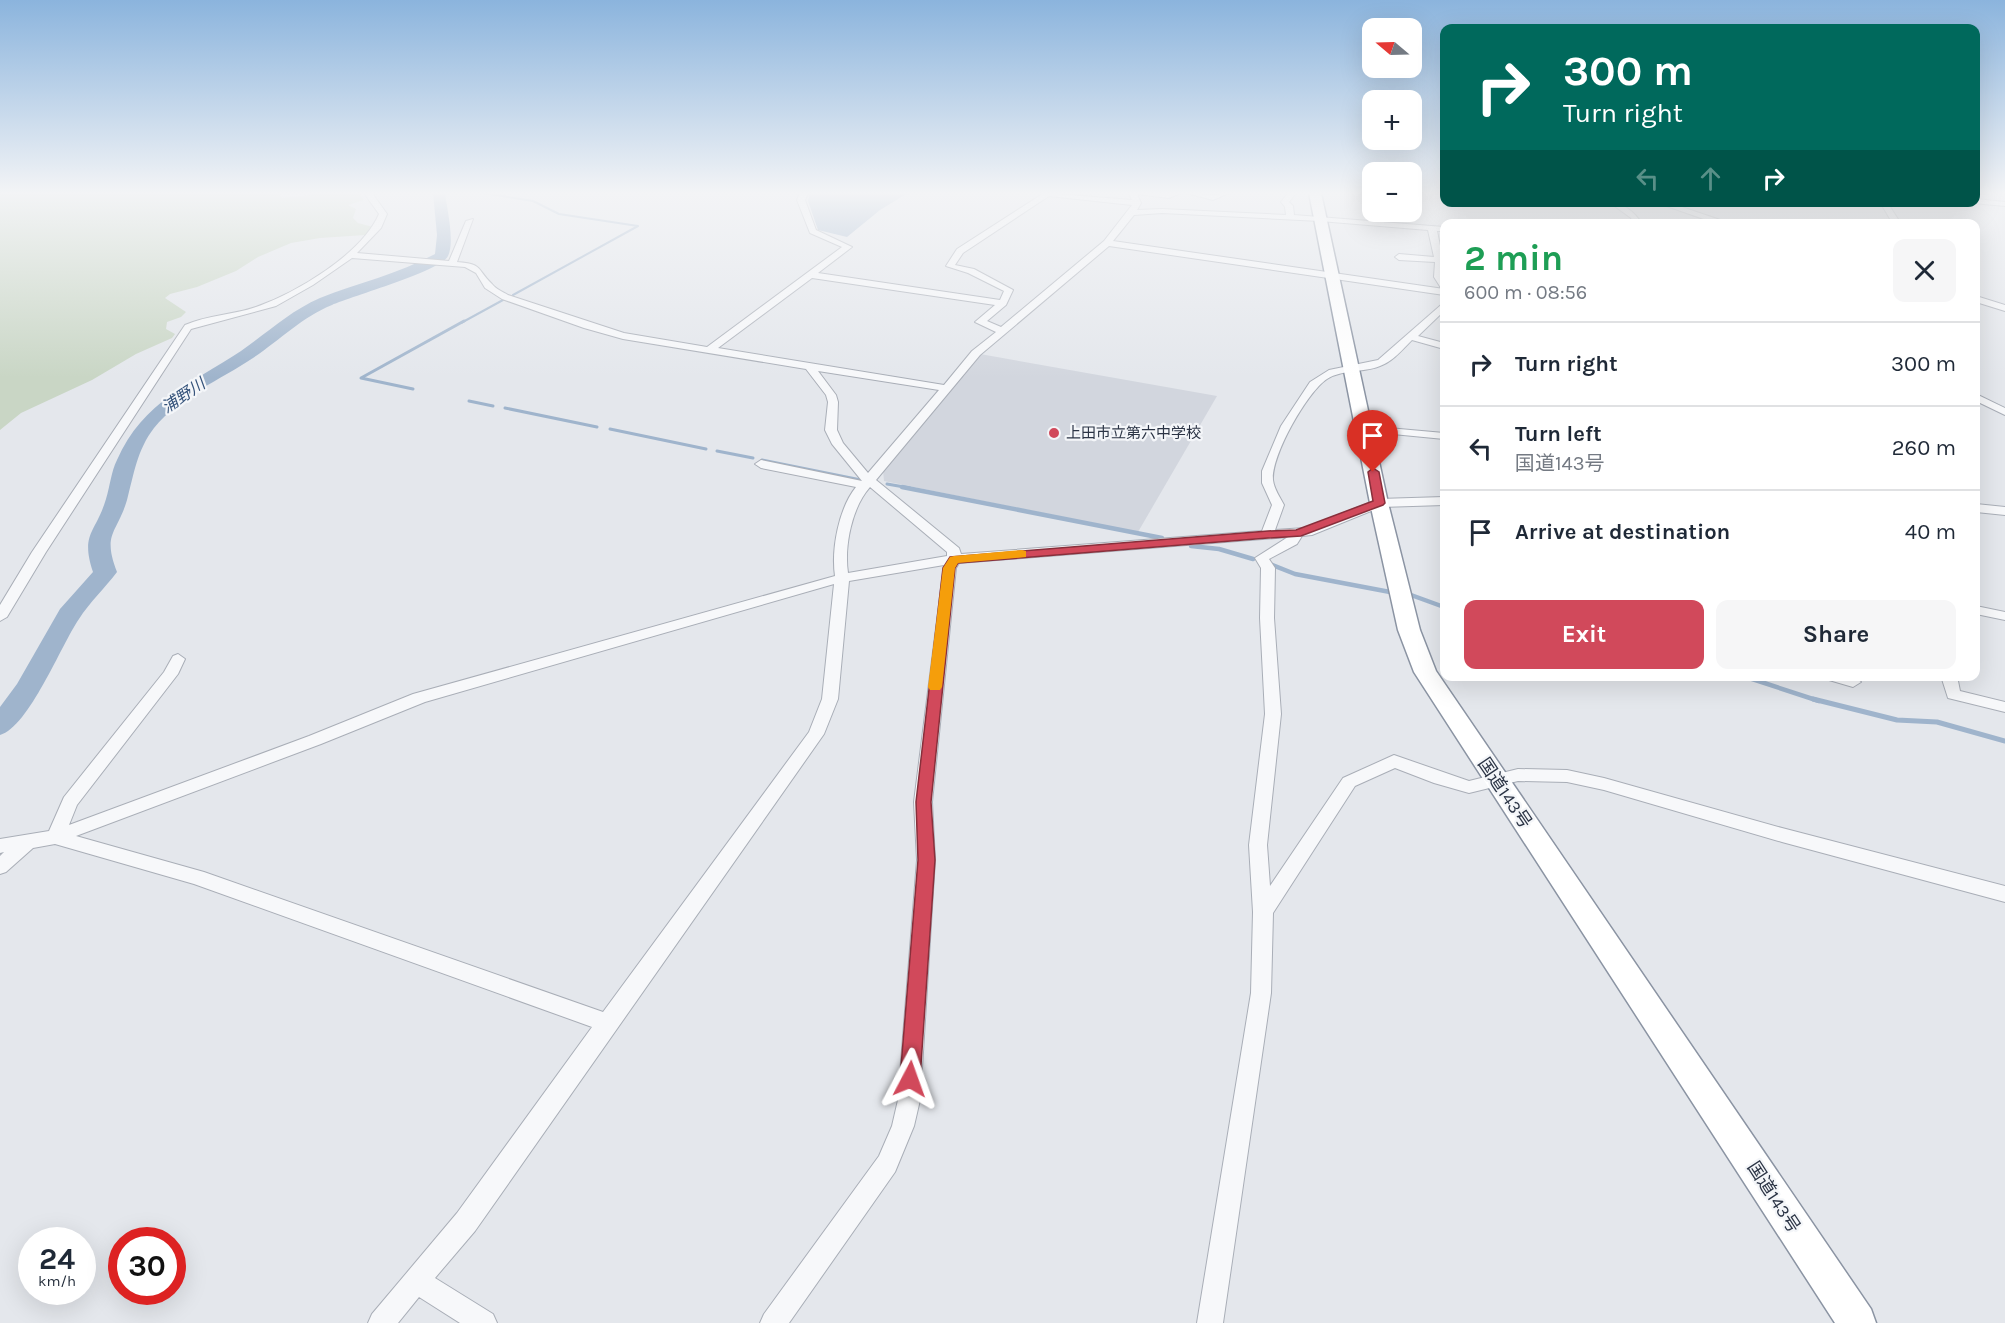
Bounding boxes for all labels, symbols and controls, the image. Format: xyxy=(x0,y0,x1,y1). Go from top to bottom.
north arrow xyxy=(1362,18,1422,78)
map controls xyxy=(1362,18,1422,222)
text: 300 m xyxy=(1563,46,1693,96)
icon: right xyxy=(1464,48,1542,126)
button: + xyxy=(1362,90,1422,150)
text: Turn right xyxy=(1563,97,1683,129)
button: − xyxy=(1362,162,1422,222)
icon: left xyxy=(1631,162,1664,195)
icon: ahead xyxy=(1694,162,1727,195)
icon: right xyxy=(1757,162,1790,195)
text: 2 min xyxy=(1464,237,1563,279)
button: close xyxy=(1893,239,1956,302)
text: 600 m · 08:56 xyxy=(1464,281,1587,304)
icon: right xyxy=(1464,348,1497,381)
text: Turn right xyxy=(1515,351,1618,377)
text: 300 m xyxy=(1891,351,1956,377)
water label: 浦野川 xyxy=(158,373,210,417)
pin xyxy=(1347,410,1398,472)
icon: arrive xyxy=(1356,419,1389,452)
text: Turn left xyxy=(1515,421,1602,447)
place label: 上田市立第六中学校 xyxy=(1066,424,1201,442)
marker: 上田市立第六中学校 xyxy=(1047,426,1061,440)
icon: left xyxy=(1464,432,1497,465)
text: 260 m xyxy=(1892,435,1956,461)
text: 国道143号 xyxy=(1515,452,1605,475)
icon: arrive xyxy=(1464,516,1497,549)
text: Arrive at destination xyxy=(1515,519,1730,545)
text: 40 m xyxy=(1905,519,1956,545)
button: Exit xyxy=(1464,600,1704,669)
button: Share xyxy=(1716,600,1956,669)
street label: 国道143号 xyxy=(1473,753,1537,833)
position arrow xyxy=(878,1047,942,1111)
street label: 国道143号 xyxy=(1743,1157,1805,1237)
speed limit sign: 30 xyxy=(108,1227,186,1305)
text: 24 xyxy=(39,1241,75,1277)
text: km/h xyxy=(38,1272,76,1290)

